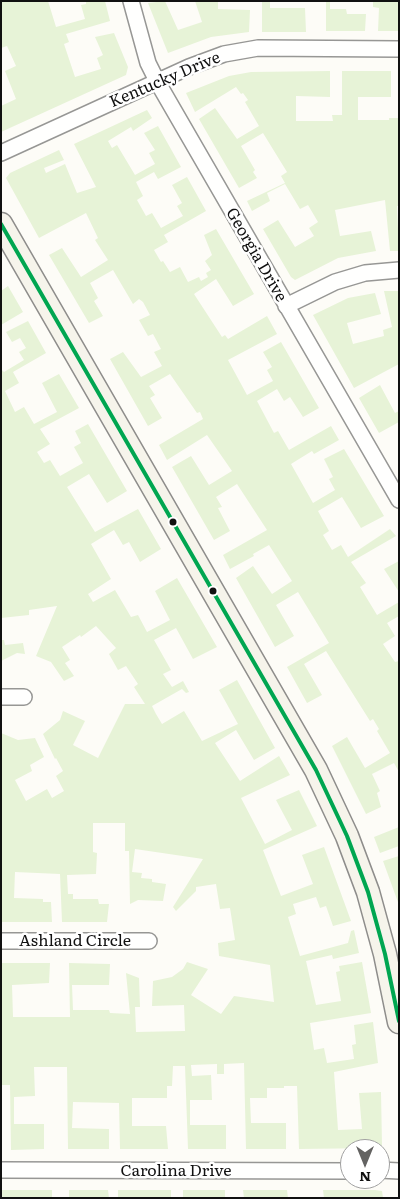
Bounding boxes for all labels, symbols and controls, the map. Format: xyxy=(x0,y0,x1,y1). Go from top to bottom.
street label: Kentucky Drive xyxy=(107,48,223,112)
street label: Georgia Drive xyxy=(221,205,291,305)
unlabelled marker xyxy=(168,517,178,527)
unlabelled marker xyxy=(208,586,218,596)
street label: Ashland Circle xyxy=(19,931,131,951)
north arrow xyxy=(340,1139,390,1189)
street label: Carolina Drive xyxy=(120,1161,232,1181)
text: N xyxy=(359,1168,371,1188)

